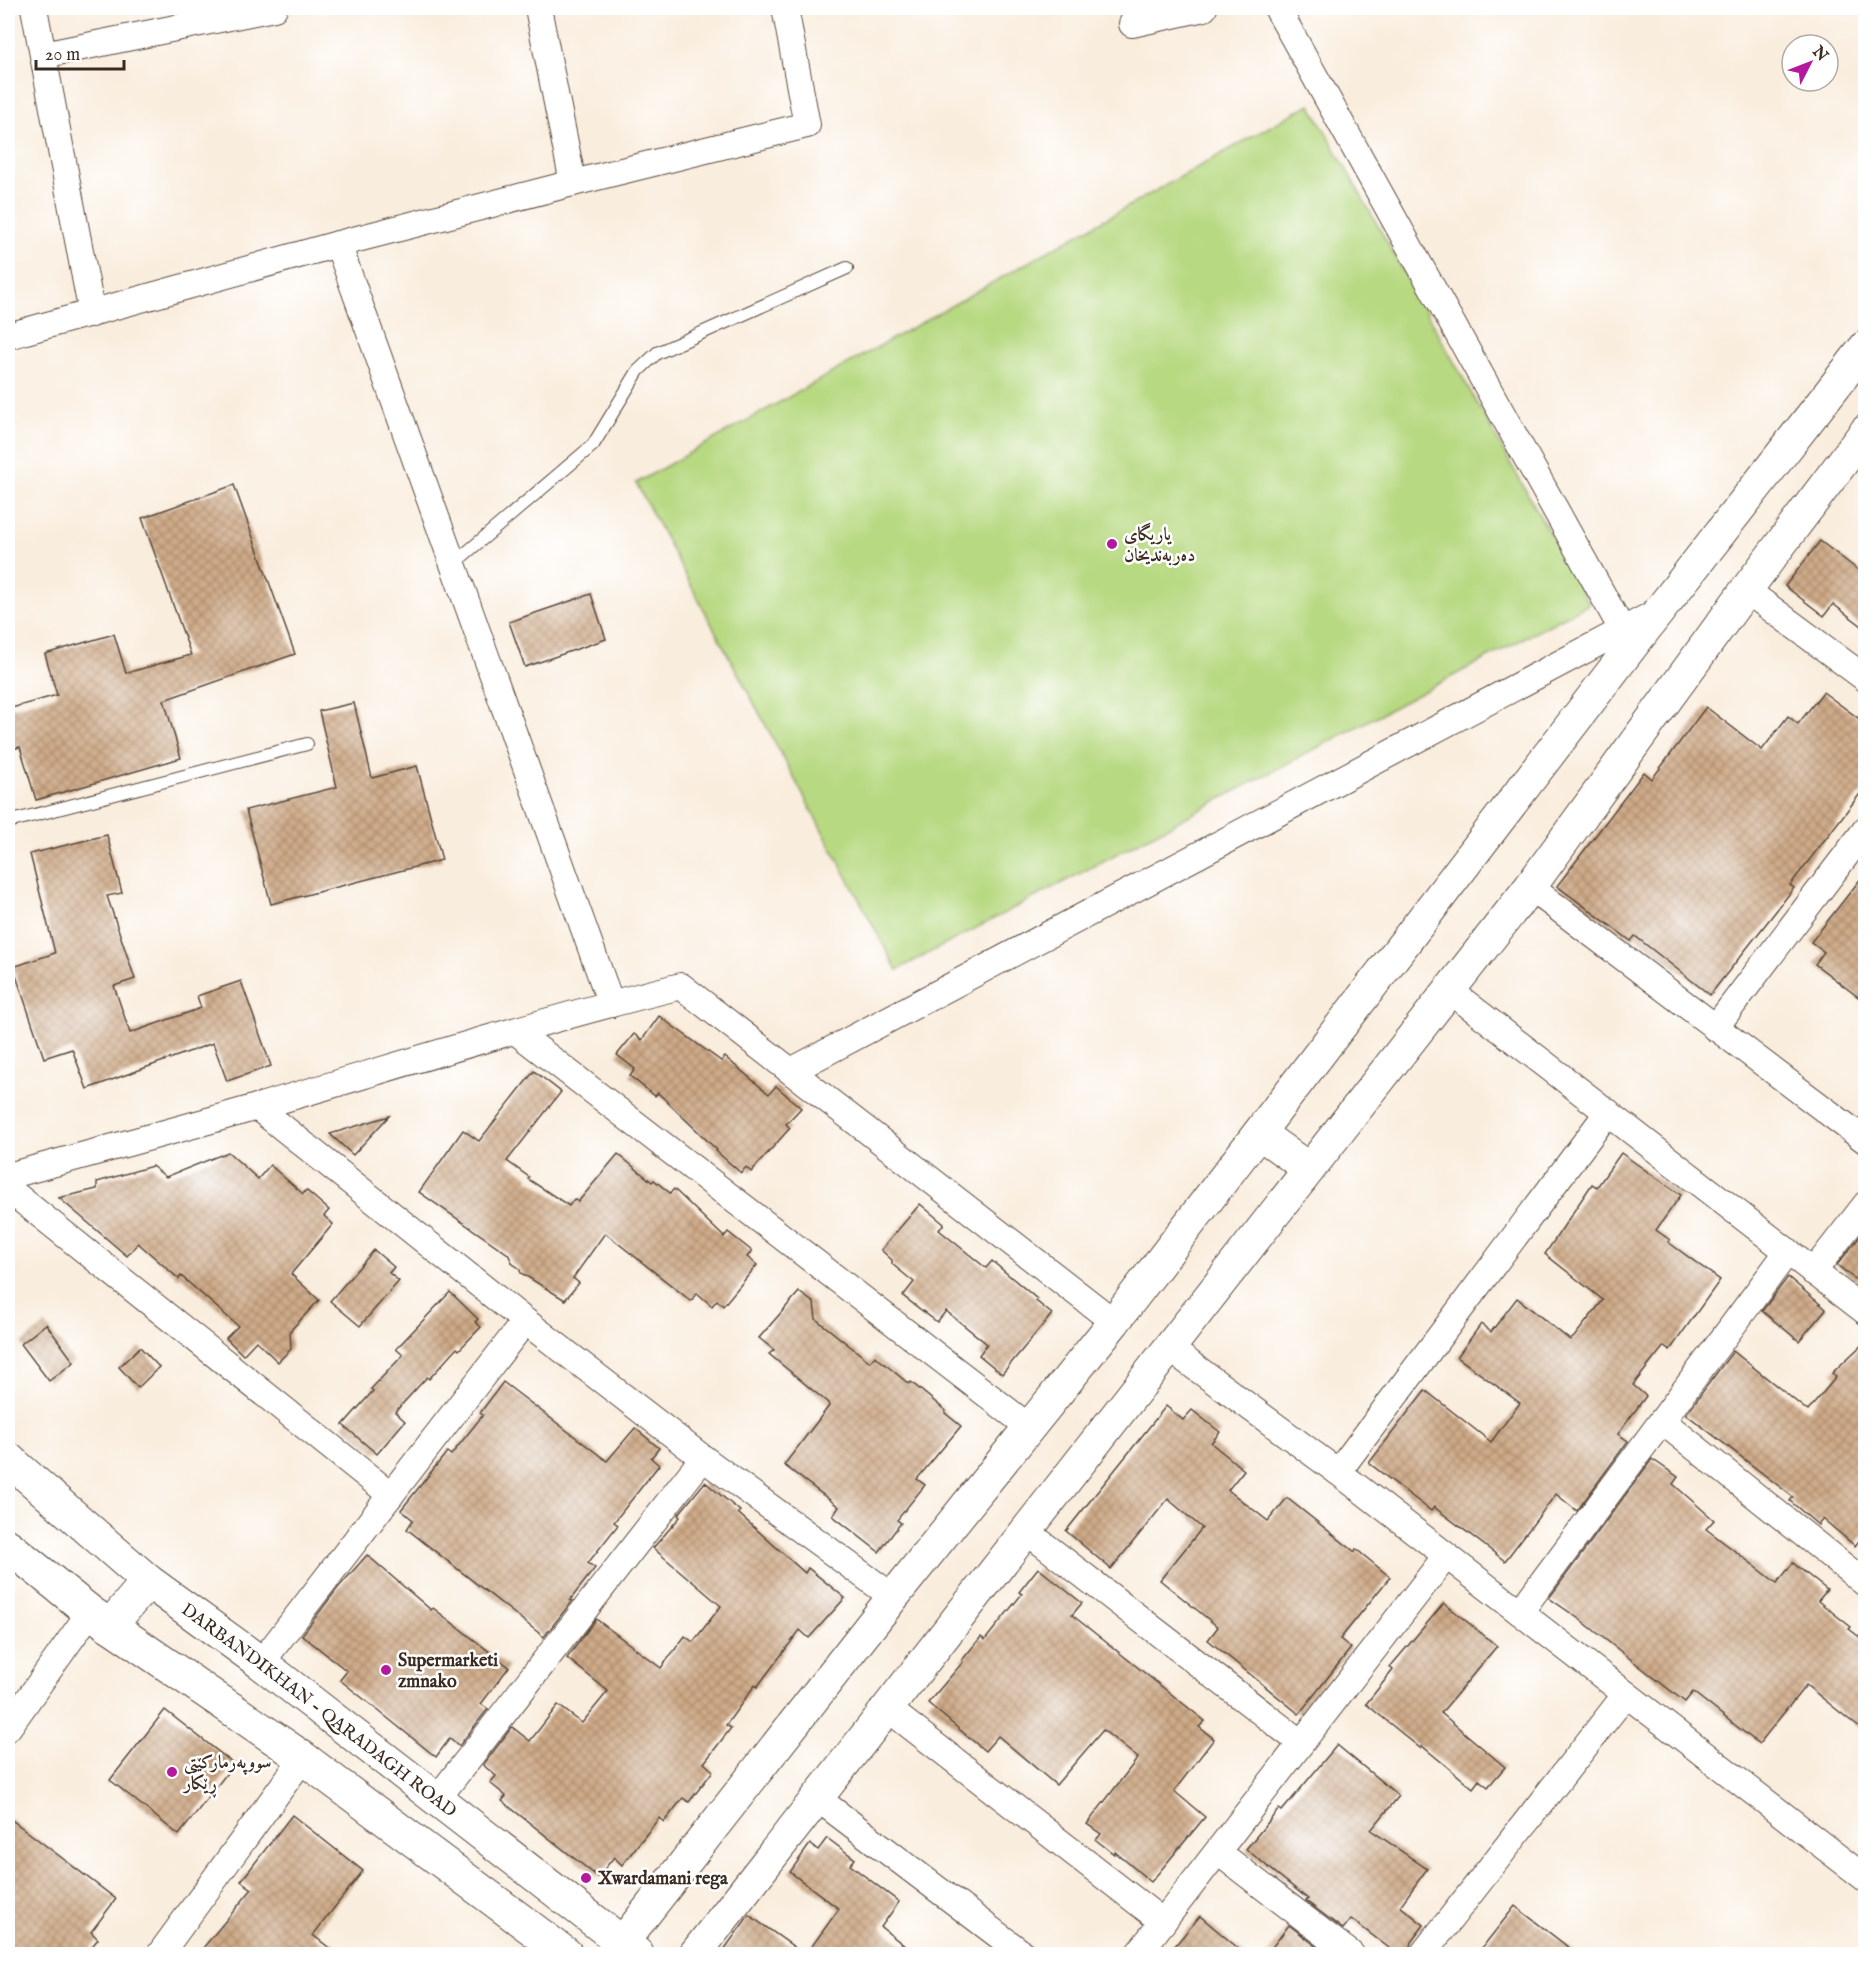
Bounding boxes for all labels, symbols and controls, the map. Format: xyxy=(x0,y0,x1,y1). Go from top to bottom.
scale bar xyxy=(36,33,124,71)
north arrow xyxy=(1780,33,1840,93)
text: N xyxy=(1807,42,1832,66)
text: 20 m xyxy=(45,44,80,67)
place label: یاریگاى ده‌ربه‌ندیخان xyxy=(1124,522,1195,568)
marker: یاریگاى ده‌ربه‌ندیخان xyxy=(1105,537,1119,551)
street label: DARBANDIKHAN - QARADAGH ROAD xyxy=(176,1599,461,1823)
place label: Supermarketi zmnako xyxy=(398,1650,498,1694)
marker: Supermarketi zmnako xyxy=(379,1663,393,1677)
place label: سووپەرمارکێتی ڕێکار xyxy=(182,1752,272,1798)
marker: سووپەرمارکێتی ڕێکار xyxy=(165,1765,179,1779)
place label: Xwardamani rega xyxy=(597,1868,729,1891)
marker: Xwardamani rega xyxy=(579,1871,593,1885)

